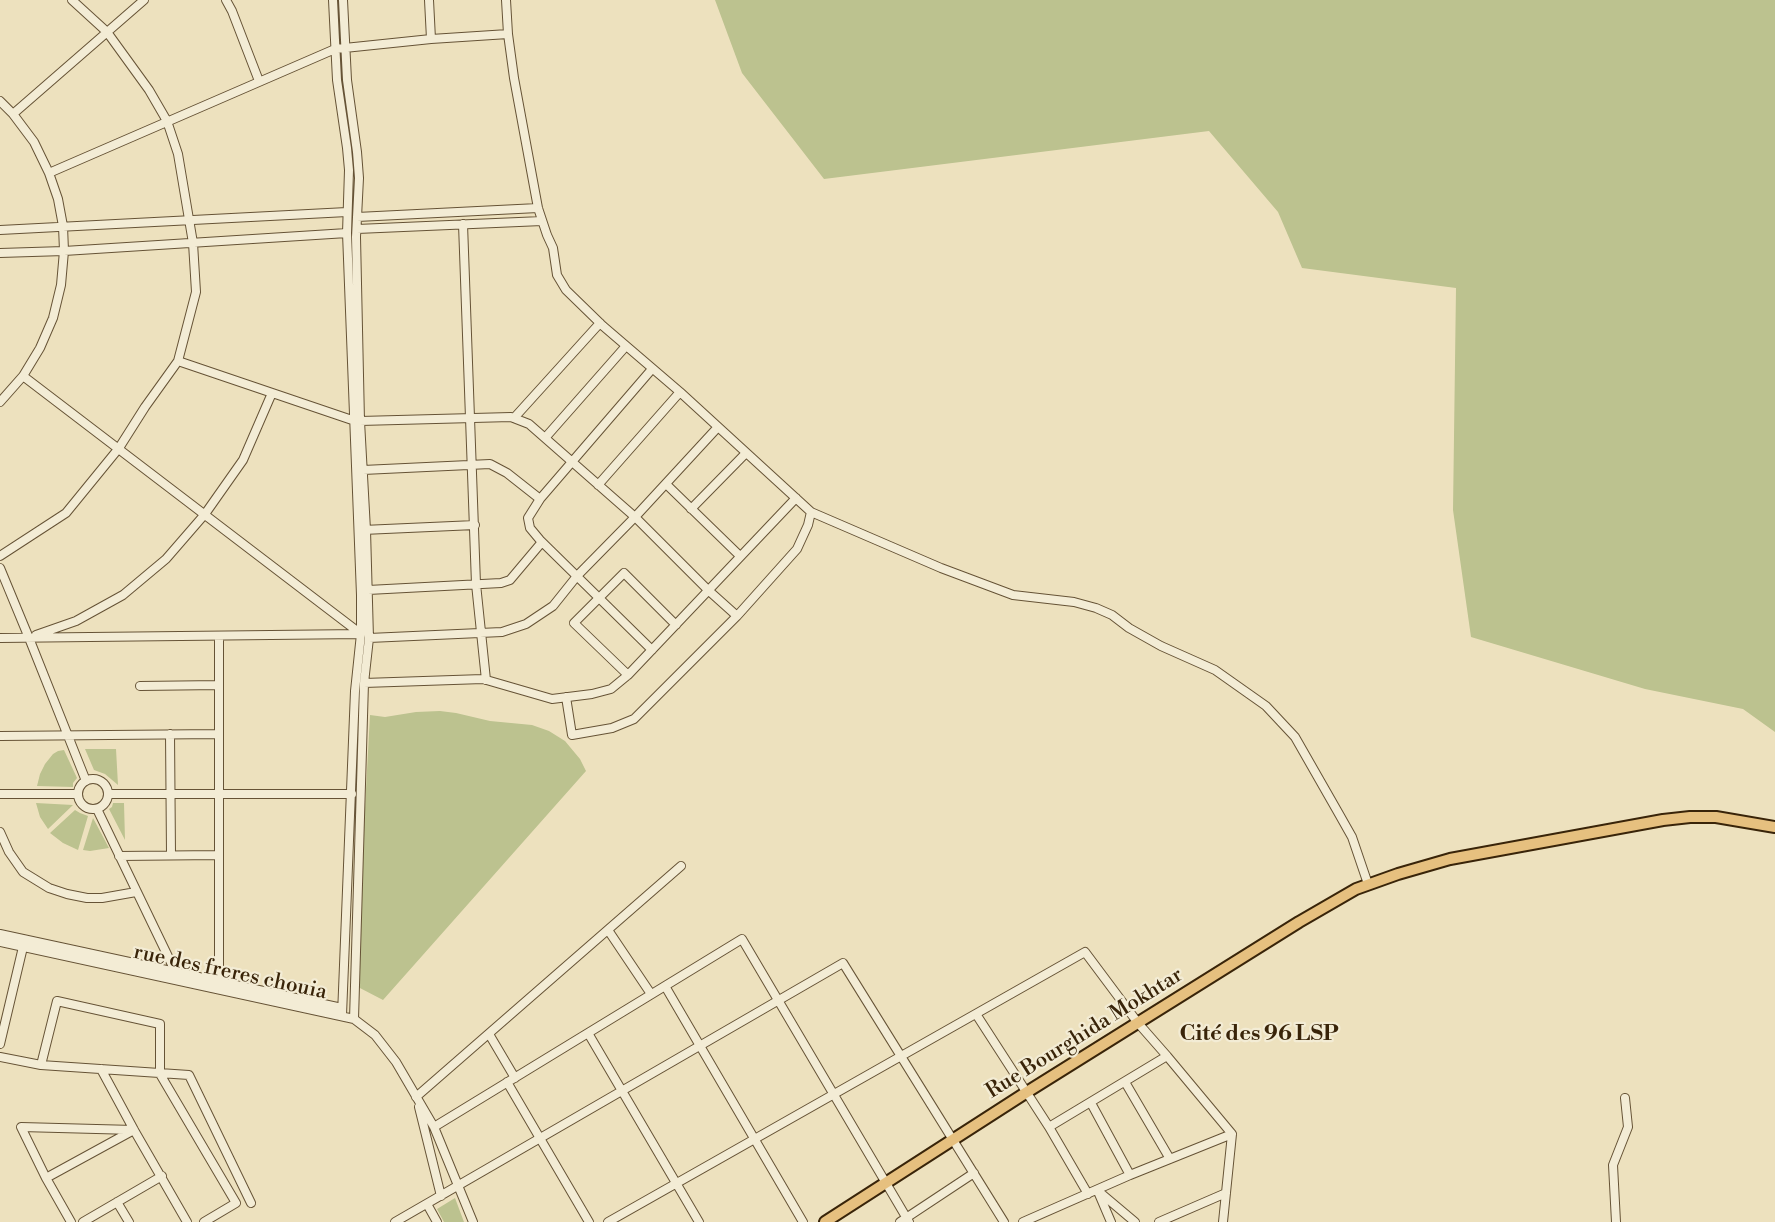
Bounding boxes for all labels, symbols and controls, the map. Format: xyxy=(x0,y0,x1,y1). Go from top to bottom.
street label: rue des freres chouia xyxy=(131,940,329,1006)
street label: Rue Bourghida Mokhtar xyxy=(982,963,1188,1105)
district label: Cité des 96 LSP xyxy=(1180,1022,1338,1048)

